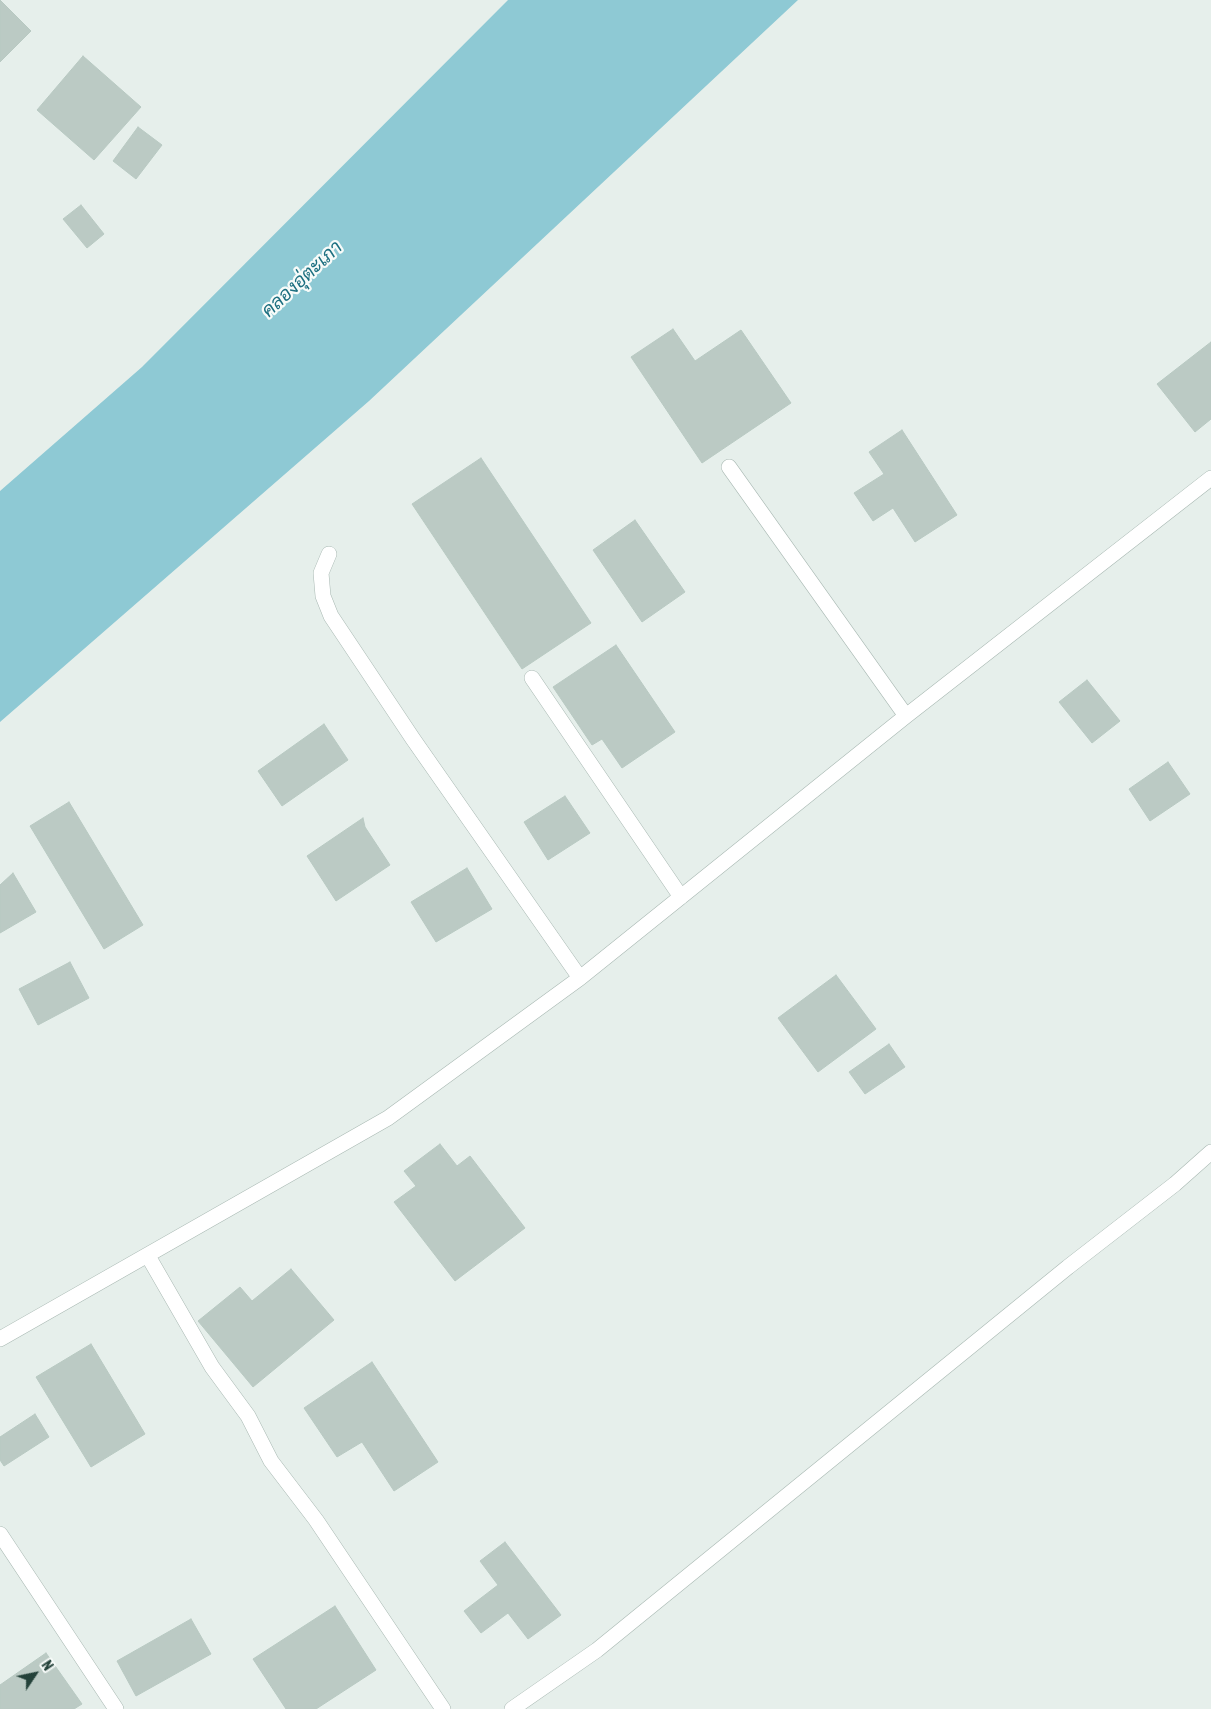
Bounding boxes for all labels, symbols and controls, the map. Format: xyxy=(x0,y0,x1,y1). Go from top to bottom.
water label: คลองอุ่ตะเภา xyxy=(257,236,347,322)
north arrow xyxy=(10,1649,60,1699)
text: N xyxy=(38,1658,56,1674)

